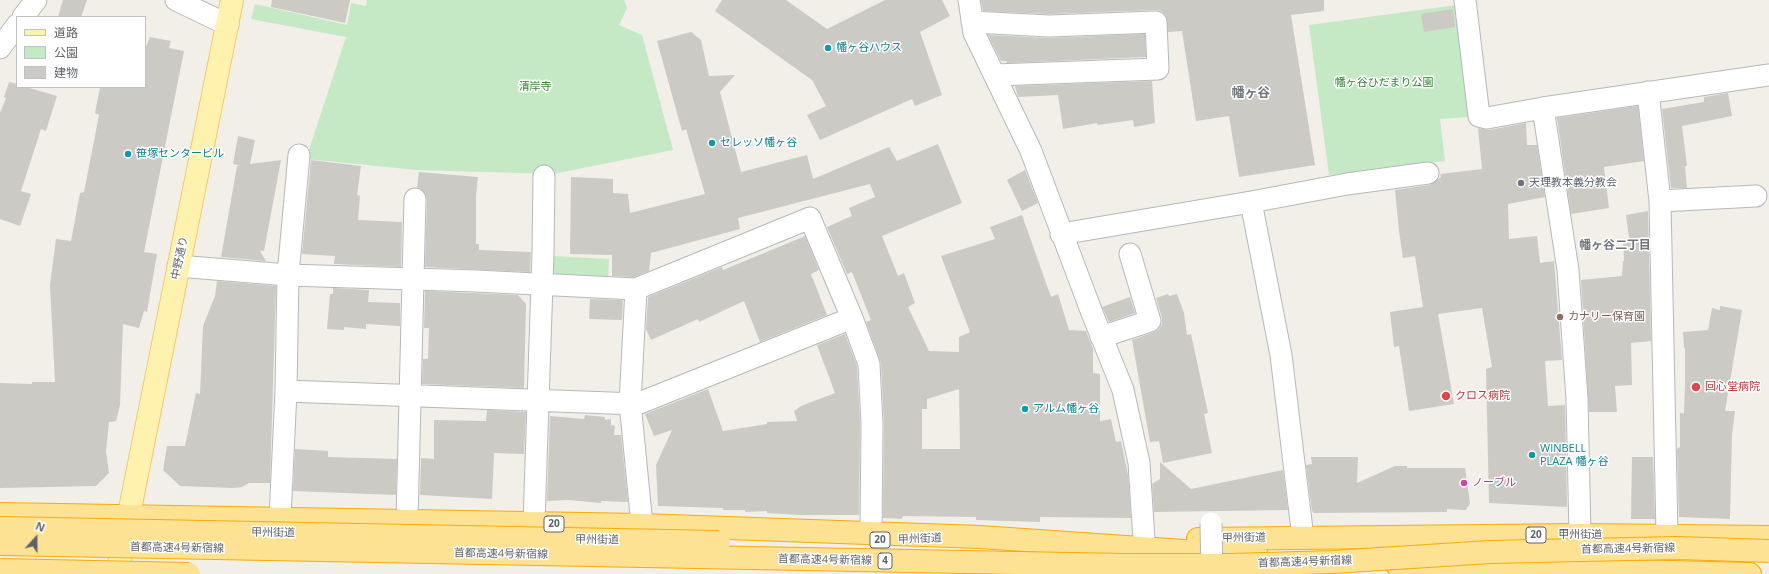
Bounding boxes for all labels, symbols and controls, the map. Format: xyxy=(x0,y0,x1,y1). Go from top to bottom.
legend xyxy=(16,16,146,88)
text: 道路 xyxy=(54,24,78,41)
place label: 幡ヶ谷ハウス xyxy=(836,41,902,55)
marker: 幡ヶ谷ハウス xyxy=(823,43,833,53)
text: 公園 xyxy=(54,44,78,61)
text: 建物 xyxy=(54,64,78,81)
park label: 幡ヶ谷ひだまり公園 xyxy=(1335,76,1433,90)
park label: 清岸寺 xyxy=(519,80,551,94)
district label: 幡ヶ谷 xyxy=(1232,85,1270,101)
place label: セレッソ幡ヶ谷 xyxy=(720,136,797,150)
marker: セレッソ幡ヶ谷 xyxy=(707,138,717,148)
place label: 笹塚センタービル xyxy=(136,147,224,161)
marker: 笹塚センタービル xyxy=(123,149,133,159)
place label: 天理教本義分教会 xyxy=(1529,176,1617,190)
marker: 天理教本義分教会 xyxy=(1516,178,1526,188)
street label: 中野通り xyxy=(169,235,191,281)
district label: 幡ヶ谷二丁目 xyxy=(1579,239,1651,253)
place label: カナリー保育園 xyxy=(1568,310,1645,324)
marker: カナリー保育園 xyxy=(1555,312,1565,322)
place label: 回心堂病院 xyxy=(1705,380,1760,394)
marker: 回心堂病院 xyxy=(1690,381,1702,393)
place label: クロス病院 xyxy=(1455,389,1510,403)
marker: クロス病院 xyxy=(1440,390,1452,402)
place label: アルム幡ヶ谷 xyxy=(1033,402,1099,416)
marker: アルム幡ヶ谷 xyxy=(1020,404,1030,414)
place label: WINBELL PLAZA 幡ヶ谷 xyxy=(1540,442,1608,468)
marker: WINBELL PLAZA 幡ヶ谷 xyxy=(1527,450,1537,460)
place label: ノーブル xyxy=(1472,476,1516,490)
marker: ノーブル xyxy=(1459,478,1469,488)
road number: 20 xyxy=(544,516,564,532)
north arrow xyxy=(16,518,56,558)
text: N xyxy=(34,518,47,535)
street label: 甲州街道 xyxy=(251,526,295,540)
road number: 20 xyxy=(1526,527,1546,543)
street label: 甲州街道 xyxy=(1558,528,1602,542)
street label: 甲州街道 xyxy=(1222,531,1266,545)
road number: 20 xyxy=(870,532,890,548)
street label: 甲州街道 xyxy=(898,532,942,546)
street label: 甲州街道 xyxy=(575,533,619,547)
street label: 首都高速4号新宿線 xyxy=(130,541,224,555)
street label: 首都高速4号新宿線 xyxy=(1581,542,1675,556)
street label: 首都高速4号新宿線 xyxy=(454,547,548,561)
street label: 首都高速4号新宿線 xyxy=(778,553,872,567)
road number: 4 xyxy=(878,553,892,569)
street label: 首都高速4号新宿線 xyxy=(1258,554,1352,570)

